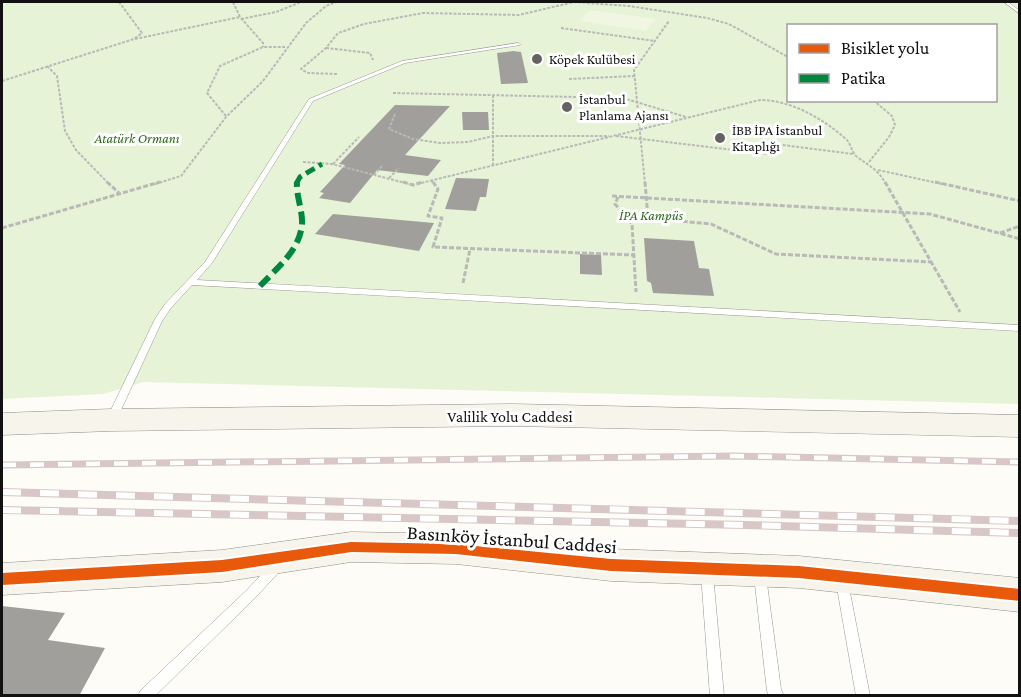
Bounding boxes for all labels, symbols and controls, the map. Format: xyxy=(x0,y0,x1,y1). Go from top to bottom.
legend xyxy=(787,24,997,102)
text: Bisiklet yolu xyxy=(841,38,930,58)
place label: Köpek Kulübesi xyxy=(549,51,636,67)
marker: Köpek Kulübesi xyxy=(530,52,544,66)
text: Patika xyxy=(841,68,886,88)
place label: İstanbul Planlama Ajansı xyxy=(579,91,669,124)
marker: İstanbul Planlama Ajansı xyxy=(560,100,574,114)
place label: İBB İPA İstanbul Kitaplığı xyxy=(732,122,822,154)
park label: Atatürk Ormanı xyxy=(93,130,180,146)
marker: İBB İPA İstanbul Kitaplığı xyxy=(713,131,727,145)
park label: İPA Kampüs xyxy=(619,207,684,223)
street label: Valilik Yolu Caddesi xyxy=(447,408,573,425)
street label: Basınköy İstanbul Caddesi xyxy=(406,521,618,558)

